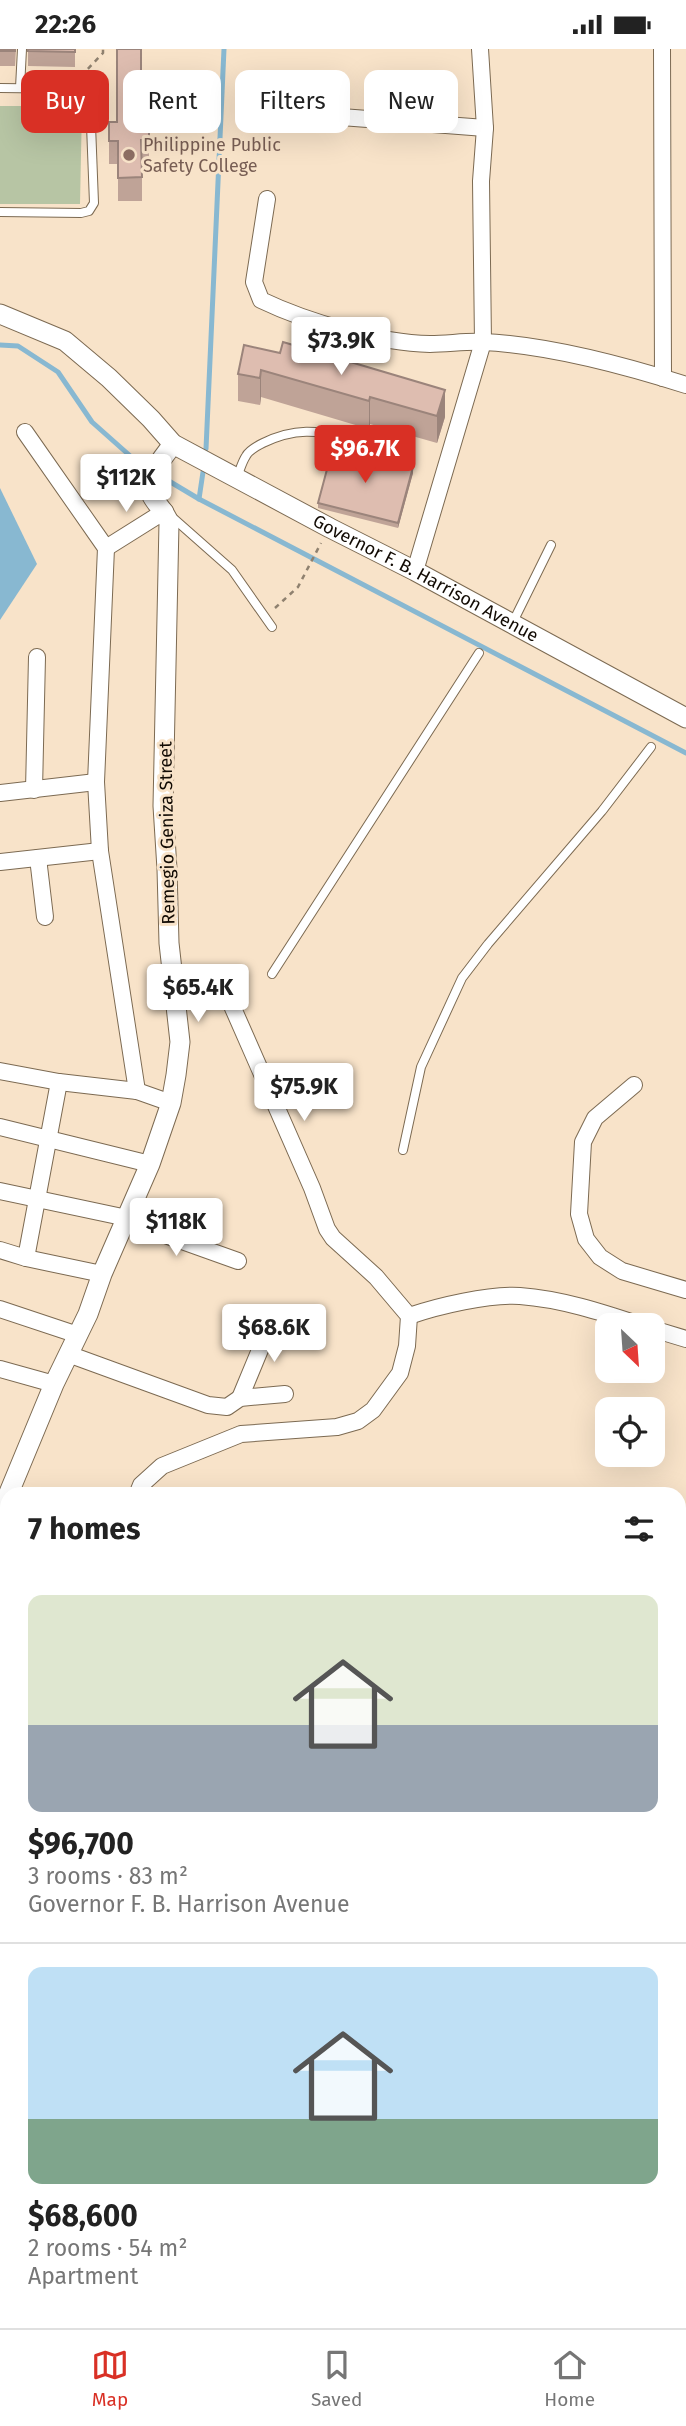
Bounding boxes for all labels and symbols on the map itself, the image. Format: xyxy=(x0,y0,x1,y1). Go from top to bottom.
place label: Philippine Public Safety College xyxy=(143,134,281,177)
marker: Philippine Public Safety College xyxy=(121,147,137,163)
pin: $73.9K xyxy=(284,317,398,377)
pin: $96.7K xyxy=(308,425,422,485)
pin: $112K xyxy=(77,455,175,514)
street label: Governor F. B. Harrison Avenue xyxy=(309,510,542,647)
street label: Remegio Geniza Street xyxy=(154,741,180,925)
pin: $65.4K xyxy=(141,965,255,1024)
pin: $75.9K xyxy=(247,1063,361,1123)
pin: $118K xyxy=(127,1199,225,1258)
pin: $68.6K xyxy=(217,1305,331,1364)
north arrow xyxy=(595,1313,665,1383)

